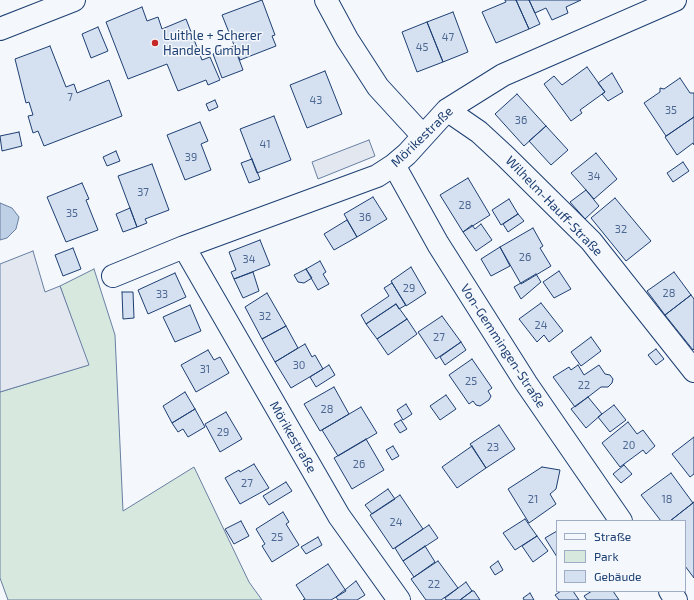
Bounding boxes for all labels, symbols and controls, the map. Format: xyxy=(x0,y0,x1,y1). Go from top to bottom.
place label: Luithle + Scherer Handels GmbH xyxy=(163,28,262,59)
house number: 47 xyxy=(442,30,454,44)
marker: Luithle + Scherer Handels GmbH xyxy=(150,38,160,48)
house number: 45 xyxy=(416,40,428,54)
house number: 7 xyxy=(67,90,73,104)
house number: 43 xyxy=(310,93,322,107)
house number: 35 xyxy=(665,103,677,117)
street label: Mörikestraße xyxy=(388,104,456,170)
house number: 36 xyxy=(515,113,527,127)
house number: 41 xyxy=(259,137,271,151)
house number: 39 xyxy=(185,150,197,164)
street label: Wilhelm-Hauff-Straße xyxy=(502,153,606,259)
house number: 34 xyxy=(588,169,600,183)
house number: 37 xyxy=(137,185,149,199)
house number: 28 xyxy=(459,198,471,212)
house number: 35 xyxy=(66,206,78,220)
house number: 36 xyxy=(359,210,371,224)
house number: 32 xyxy=(615,222,627,236)
house number: 26 xyxy=(519,250,531,264)
house number: 34 xyxy=(243,252,255,266)
house number: 29 xyxy=(403,281,415,295)
street label: Von-Gemmingen-Straße xyxy=(457,281,549,411)
house number: 28 xyxy=(663,286,675,300)
house number: 33 xyxy=(156,287,168,301)
house number: 32 xyxy=(259,309,271,323)
house number: 24 xyxy=(535,318,547,332)
house number: 27 xyxy=(433,330,445,344)
house number: 30 xyxy=(293,358,305,372)
house number: 31 xyxy=(200,362,210,376)
house number: 25 xyxy=(465,374,477,388)
house number: 22 xyxy=(578,378,590,392)
street label: Mörikestraße xyxy=(266,398,320,476)
house number: 28 xyxy=(321,402,333,416)
house number: 29 xyxy=(217,425,229,439)
house number: 20 xyxy=(623,438,635,452)
house number: 23 xyxy=(487,440,499,454)
house number: 26 xyxy=(353,457,365,471)
house number: 27 xyxy=(241,476,253,490)
house number: 21 xyxy=(528,492,538,506)
house number: 18 xyxy=(661,492,673,506)
house number: 24 xyxy=(390,515,402,529)
legend xyxy=(556,520,686,592)
text: Straße xyxy=(594,529,631,543)
house number: 25 xyxy=(271,530,283,544)
text: Park xyxy=(594,549,619,563)
text: Gebäude xyxy=(594,569,642,583)
house number: 22 xyxy=(428,577,440,591)

